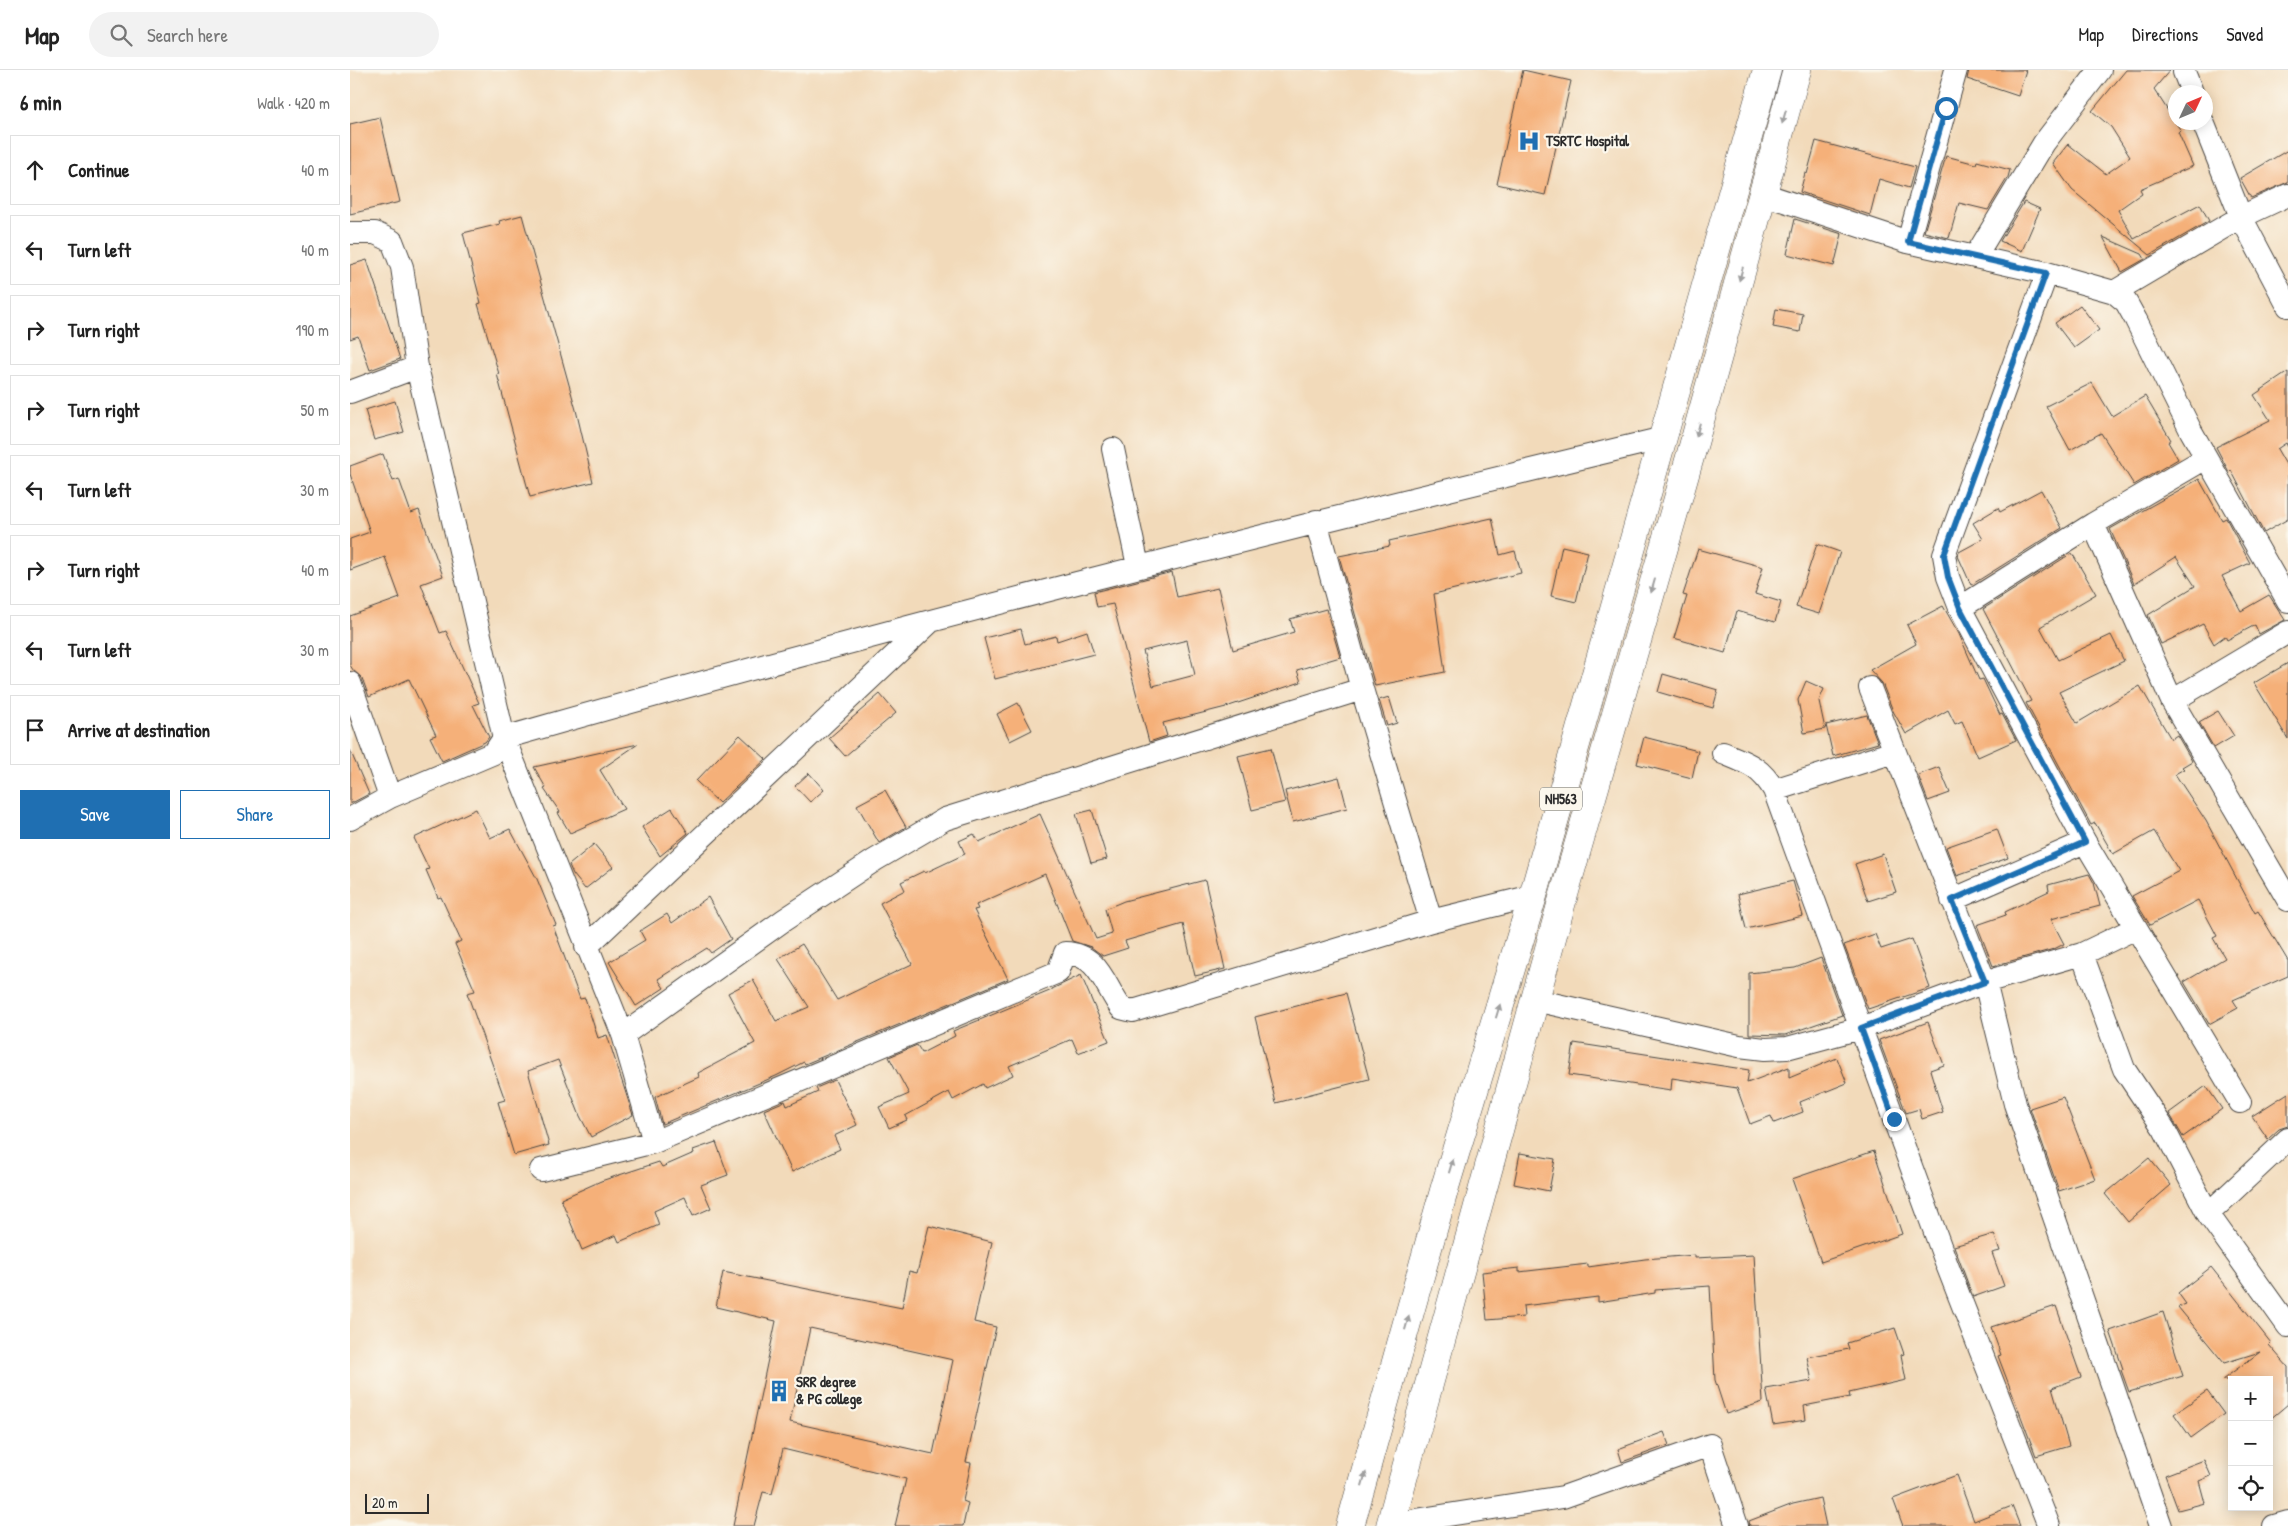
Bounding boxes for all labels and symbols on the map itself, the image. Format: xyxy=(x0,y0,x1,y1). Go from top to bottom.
north arrow xyxy=(2168,85,2213,130)
route start xyxy=(1935,97,1958,120)
one-way arrow xyxy=(1780,110,1788,125)
hospital icon: TSRTC Hospital xyxy=(1516,128,1542,154)
place label: TSRTC Hospital xyxy=(1545,130,1630,152)
one-way arrow xyxy=(1737,266,1745,281)
one-way arrow xyxy=(1693,423,1701,438)
one-way arrow xyxy=(1648,579,1656,594)
road number: NH563 xyxy=(1540,788,1582,811)
one-way arrow xyxy=(1495,1003,1503,1018)
route end xyxy=(1883,1108,1906,1131)
one-way arrow xyxy=(1448,1159,1456,1174)
one-way arrow xyxy=(1403,1315,1411,1330)
place label: SRR degree & PG college xyxy=(796,1371,862,1410)
building icon: SRR degree & PG college xyxy=(766,1378,792,1404)
one-way arrow xyxy=(1360,1472,1368,1487)
scale bar xyxy=(365,1491,429,1514)

